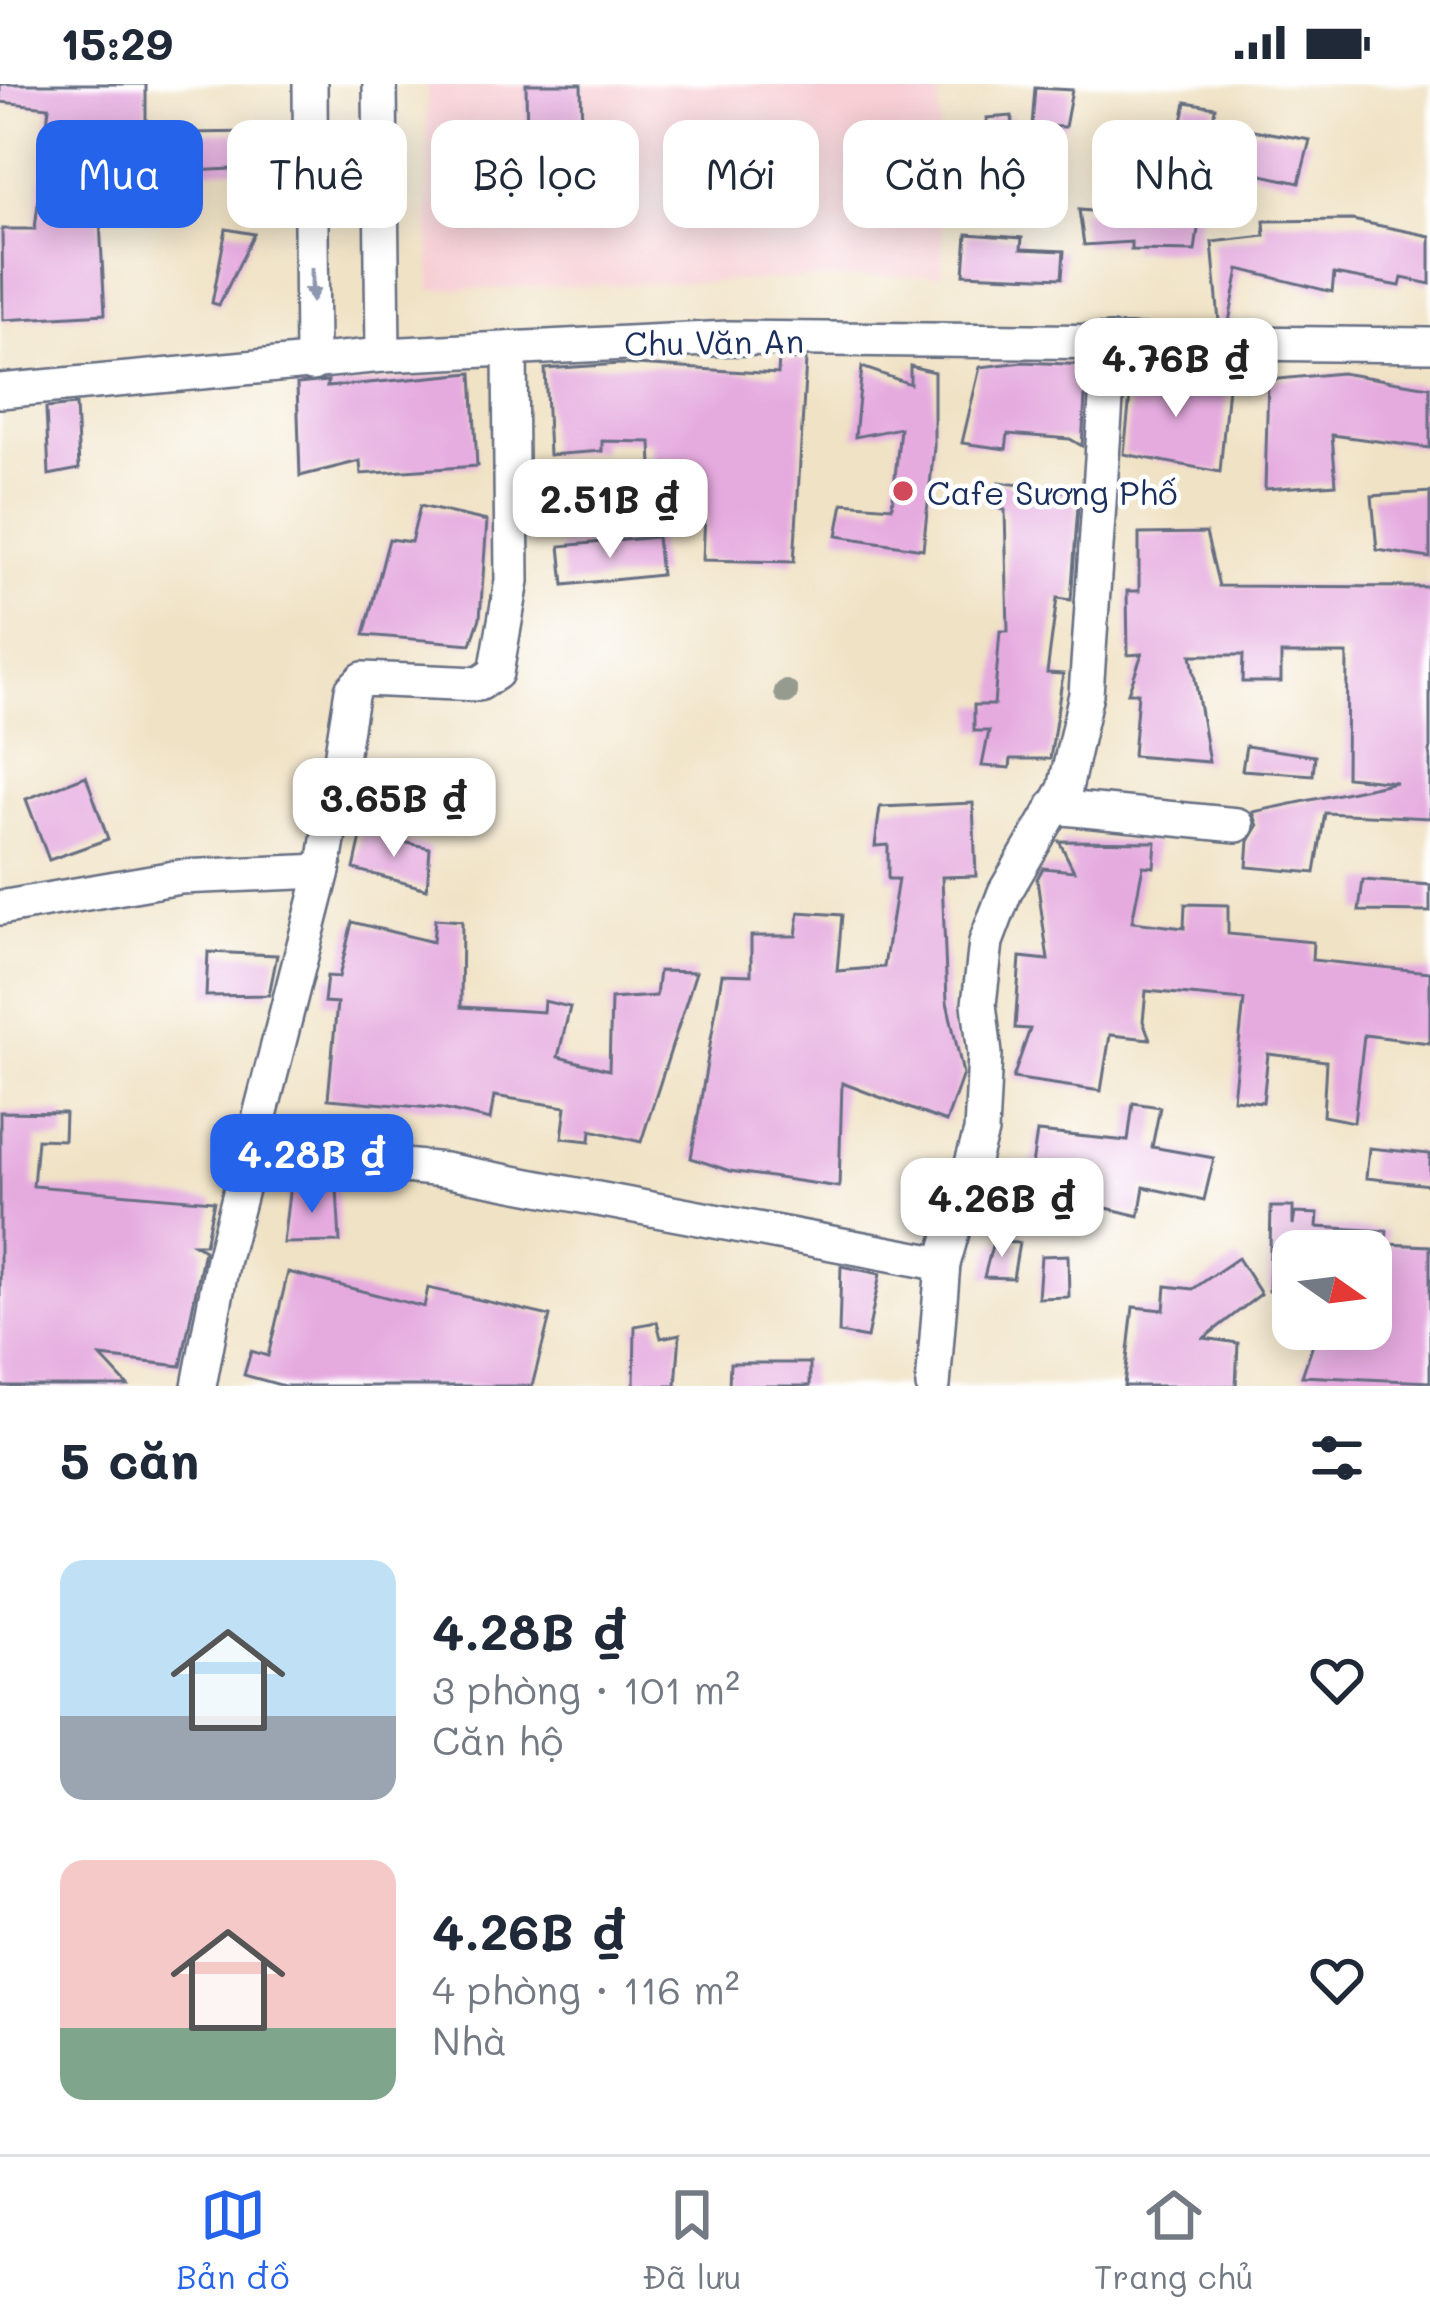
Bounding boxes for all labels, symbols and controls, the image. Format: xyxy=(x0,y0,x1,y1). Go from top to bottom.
text: 15:29 xyxy=(60,13,173,71)
chip: Mua xyxy=(36,120,203,228)
chip: Thuê xyxy=(227,120,407,228)
chip: Bộ lọc xyxy=(431,120,639,228)
chip: Mới xyxy=(663,120,819,228)
chip: Căn hộ xyxy=(843,120,1068,228)
chip: Nhà xyxy=(1092,120,1257,228)
one-way arrow xyxy=(302,267,322,305)
street label: Chu Văn An xyxy=(624,318,804,364)
pin: 4.76B ₫ xyxy=(1065,318,1287,420)
text: 4.76B ₫ xyxy=(1102,331,1250,382)
pin: 2.51B ₫ xyxy=(499,459,721,561)
place label: Cafe Sương Phố xyxy=(927,470,1177,513)
text: 2.51B ₫ xyxy=(540,472,680,523)
marker: Cafe Sương Phố xyxy=(890,478,916,504)
pin: 3.65B ₫ xyxy=(283,758,505,860)
text: 3.65B ₫ xyxy=(320,771,468,822)
pin: 4.28B ₫ xyxy=(201,1114,423,1216)
text: 4.28B ₫ xyxy=(237,1127,387,1178)
pin: 4.26B ₫ xyxy=(891,1158,1113,1260)
text: 4.26B ₫ xyxy=(928,1171,1076,1222)
north arrow xyxy=(1272,1230,1392,1350)
map controls xyxy=(1272,1230,1392,1350)
text: 5 căn xyxy=(60,1425,199,1492)
icon: filters xyxy=(1304,1425,1370,1491)
text: 4.28B ₫ xyxy=(432,1596,627,1663)
icon: home xyxy=(156,1608,300,1752)
icon: heart xyxy=(1304,1647,1370,1713)
text: 3 phòng · 101 m² xyxy=(432,1663,740,1714)
text: Căn hộ xyxy=(432,1714,563,1765)
text: 4.26B ₫ xyxy=(432,1896,627,1963)
icon: home xyxy=(156,1908,300,2052)
icon: heart xyxy=(1304,1947,1370,2013)
text: 4 phòng · 116 m² xyxy=(432,1963,739,2014)
text: Nhà xyxy=(432,2014,507,2065)
tab: Bản đồ xyxy=(176,2182,290,2297)
tab: Đã lưu xyxy=(642,2182,741,2297)
tab: Trang chủ xyxy=(1094,2182,1254,2297)

